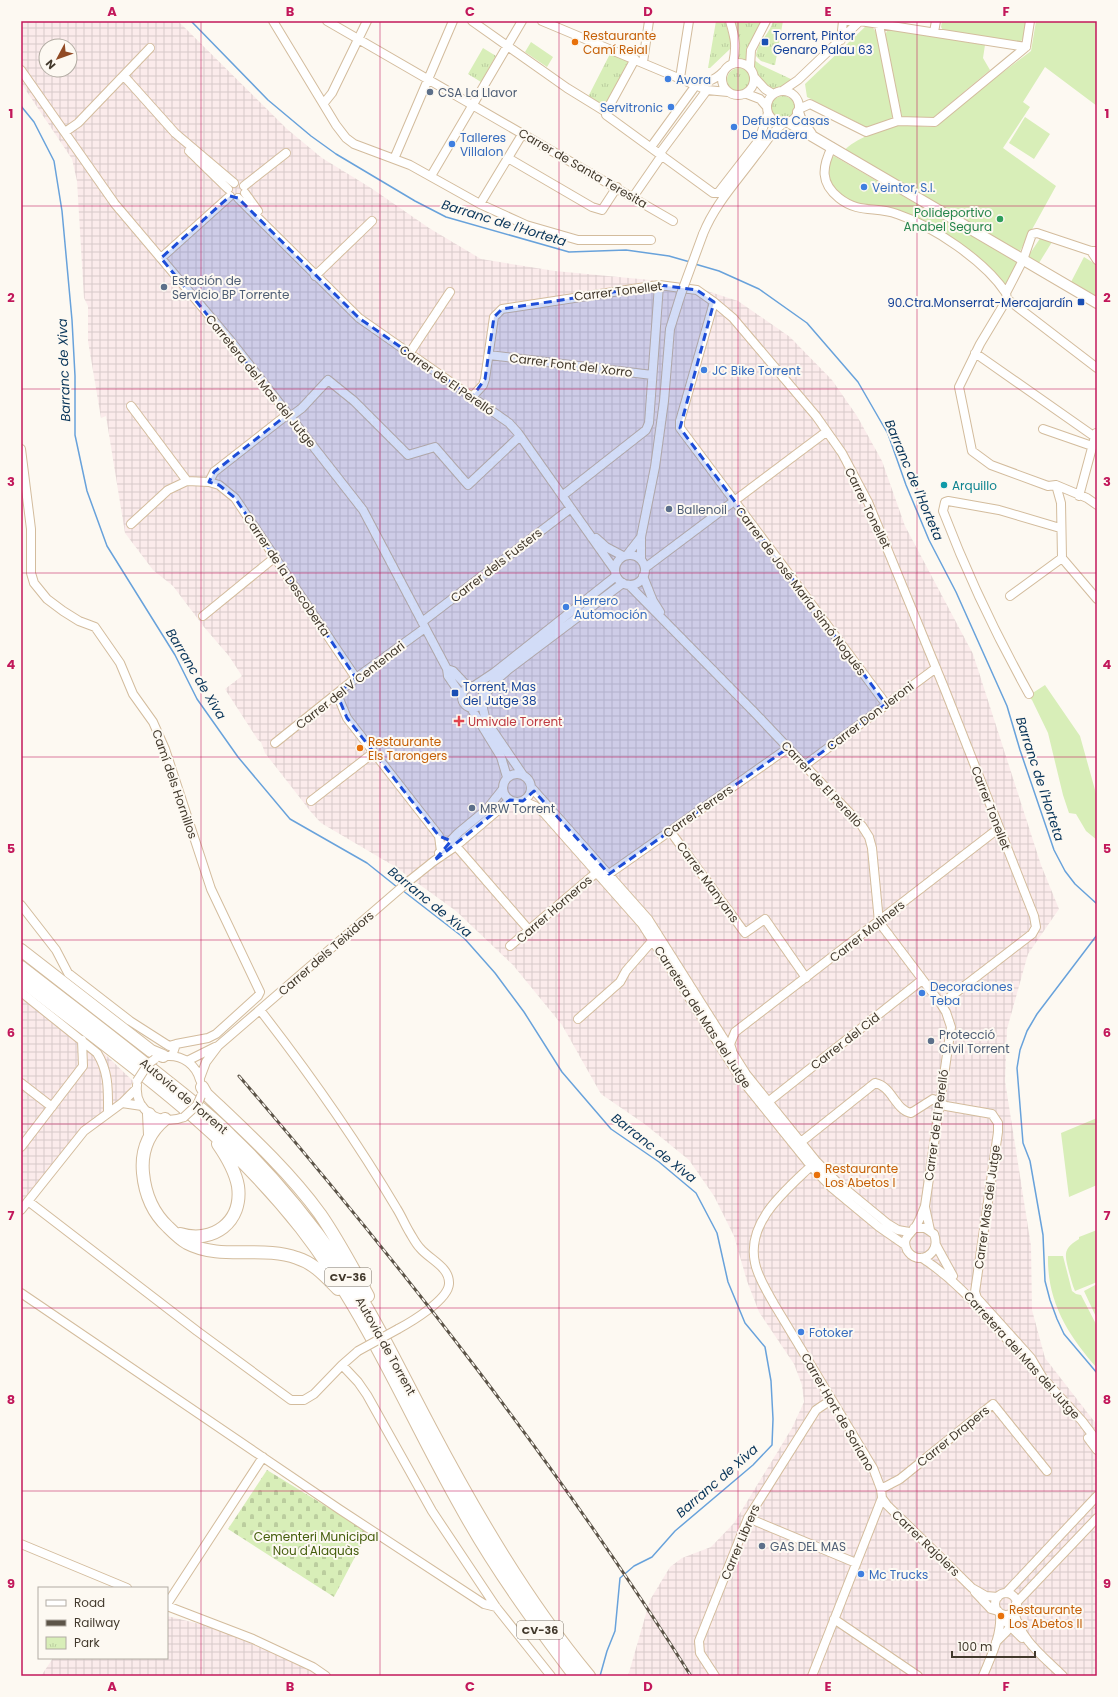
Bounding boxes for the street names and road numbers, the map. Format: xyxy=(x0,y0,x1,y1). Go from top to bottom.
street label: Carrer de Santa Teresita xyxy=(515,124,651,212)
street label: Carrer Tonellet xyxy=(573,277,663,305)
street label: Carretera del Mas del Jutge xyxy=(202,311,320,451)
street label: Carrer de El Perelló xyxy=(396,341,498,419)
street label: Carrer Font del Xorro xyxy=(508,349,634,381)
street label: Carrer Tonellet xyxy=(841,465,895,551)
street label: Carrer de José María Simó Nogués xyxy=(732,503,870,679)
street label: Carrer de la Descoberta xyxy=(240,510,334,640)
street label: Carrer dels Fusters xyxy=(447,524,545,606)
street label: Carrer del V Centenari xyxy=(292,637,408,733)
street label: Carrer Don Jeroni xyxy=(823,678,917,754)
street label: Camí dels Hornillos xyxy=(148,727,202,841)
street label: Carrer de El Perelló xyxy=(777,737,867,831)
street label: Carrer Tonellet xyxy=(967,764,1015,852)
street label: Carrer Ferrers xyxy=(660,780,736,842)
street label: Carrer Manyans xyxy=(673,838,743,926)
street label: Carrer Horneros xyxy=(512,871,596,947)
street label: Carrer Moliners xyxy=(826,896,908,966)
street label: Carrer dels Teixidors xyxy=(275,907,377,999)
street label: Carretera del Mas del Jutge xyxy=(650,942,756,1092)
street label: Carrer del Cid xyxy=(807,1009,883,1073)
street label: Autovia de Torrent xyxy=(136,1054,232,1138)
street label: Carrer de El Perelló xyxy=(920,1068,952,1182)
street label: Carrer Mas del Jutge xyxy=(970,1144,1004,1270)
road number: CV-36 xyxy=(325,1268,371,1286)
street label: Carretera del Mas del Jutge xyxy=(960,1287,1084,1423)
street label: Autovia de Torrent xyxy=(352,1294,420,1398)
street label: Carrer Hort de Soriano xyxy=(797,1350,879,1474)
street label: Carrer Drapers xyxy=(913,1401,993,1471)
street label: Carrer Librers xyxy=(716,1502,764,1582)
street label: Carrer Rajolers xyxy=(888,1506,964,1580)
road number: CV-36 xyxy=(517,1621,563,1639)

